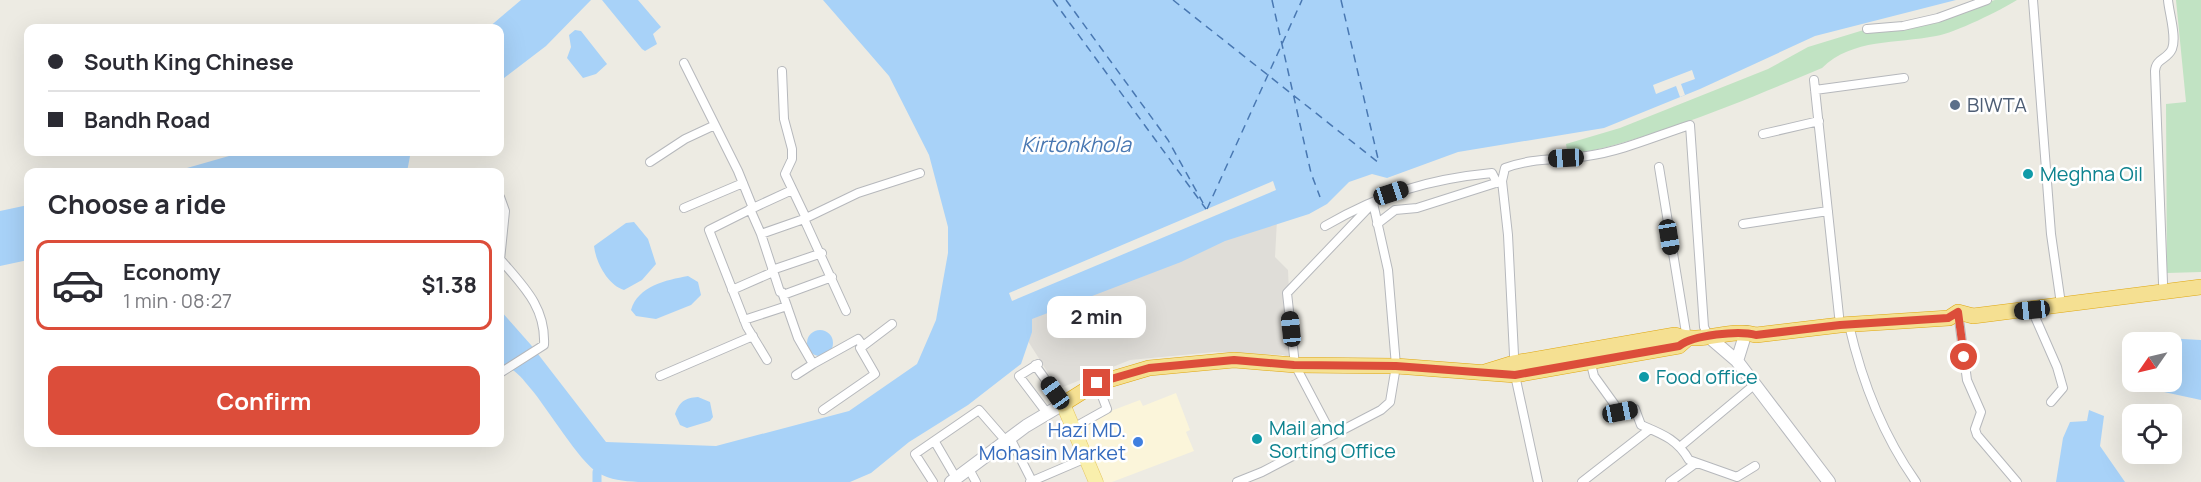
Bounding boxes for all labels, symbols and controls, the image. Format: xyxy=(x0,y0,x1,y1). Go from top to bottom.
text: South King Chinese xyxy=(84,47,294,77)
place label: BIWTA xyxy=(1967,91,2027,118)
marker: BIWTA xyxy=(1948,98,1962,112)
text: Bandh Road xyxy=(84,105,210,135)
water label: Kirtonkhola xyxy=(1021,130,1132,158)
car xyxy=(1548,148,1584,168)
place label: Meghna Oil xyxy=(2040,160,2143,187)
marker: Meghna Oil xyxy=(2021,167,2035,181)
car xyxy=(1371,179,1411,207)
text: Choose a ride xyxy=(48,185,226,222)
car xyxy=(1657,218,1681,256)
text: Economy xyxy=(123,257,221,287)
icon: car xyxy=(51,258,105,312)
text: $1.38 xyxy=(421,270,477,300)
text: 1 min · 08:27 xyxy=(123,287,232,314)
callout: 2 min xyxy=(1048,296,1146,338)
car xyxy=(2013,299,2051,321)
text: 2 min xyxy=(1070,303,1123,330)
car xyxy=(1280,310,1302,348)
north arrow xyxy=(2122,332,2182,392)
map controls xyxy=(2122,332,2182,464)
route start xyxy=(1950,343,1977,370)
place label: Food office xyxy=(1656,363,1758,390)
button: Confirm xyxy=(48,366,480,435)
route end xyxy=(1083,369,1110,396)
marker: Food office xyxy=(1637,370,1651,384)
car xyxy=(1037,373,1073,413)
car xyxy=(1601,400,1639,424)
button: locate xyxy=(2122,404,2182,464)
place label: Mail and Sorting Office xyxy=(1269,414,1396,464)
place label: Hazi MD. Mohasin Market xyxy=(979,416,1126,466)
marker: Mail and Sorting Office xyxy=(1250,432,1264,446)
marker: Hazi MD. Mohasin Market xyxy=(1131,435,1145,449)

